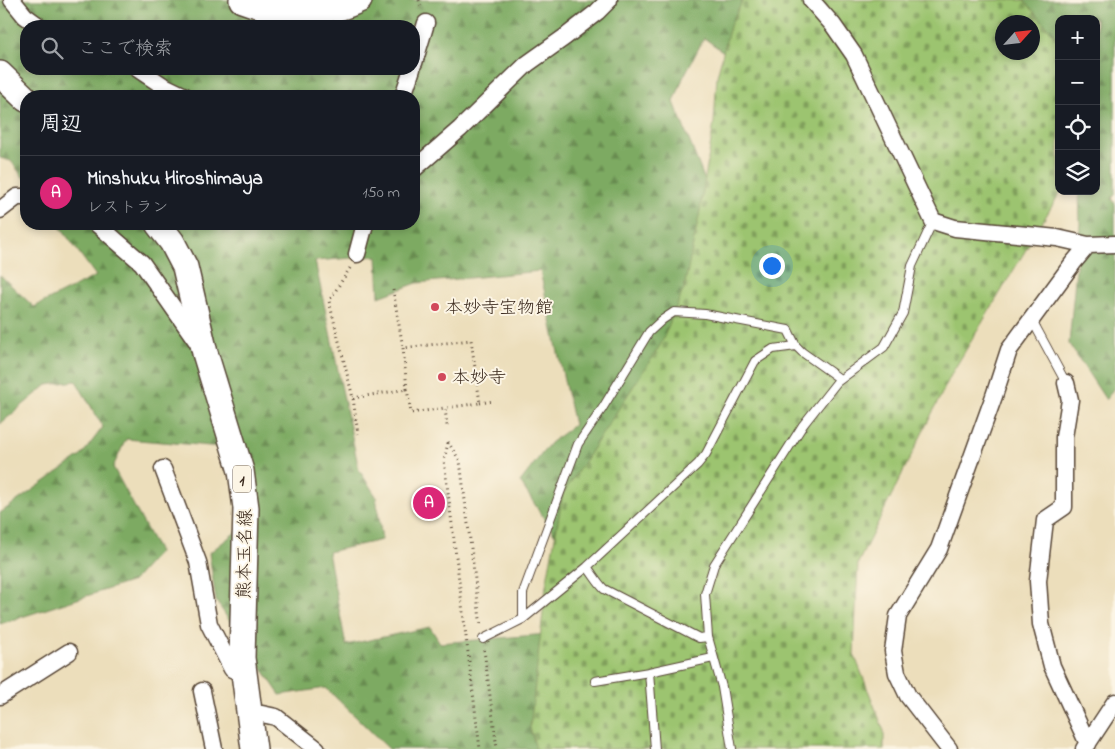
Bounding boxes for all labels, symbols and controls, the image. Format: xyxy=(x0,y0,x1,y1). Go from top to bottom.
north arrow xyxy=(995,15,1040,60)
map controls xyxy=(1055,15,1100,195)
button: + xyxy=(1055,15,1100,60)
search box xyxy=(20,20,420,75)
icon: search xyxy=(38,34,66,62)
text: ここで検索 xyxy=(78,36,173,63)
button: − xyxy=(1055,60,1100,105)
button: locate xyxy=(1055,105,1100,150)
text: 周辺 xyxy=(40,110,82,140)
button: layers xyxy=(1055,150,1100,195)
text: Minshuku Hiroshimaya xyxy=(87,166,263,193)
text: A xyxy=(51,181,61,205)
text: 150 m xyxy=(362,181,400,205)
text: レストラン xyxy=(87,196,168,220)
your location xyxy=(759,253,785,279)
place label: 本妙寺宝物館 xyxy=(445,296,553,322)
marker: 本妙寺宝物館 xyxy=(429,301,441,313)
place label: 本妙寺 xyxy=(452,366,506,392)
marker: 本妙寺 xyxy=(436,371,448,383)
road number: 1 xyxy=(233,466,251,492)
pin: A xyxy=(413,484,445,522)
street label: 熊本玉名線 xyxy=(232,509,260,599)

